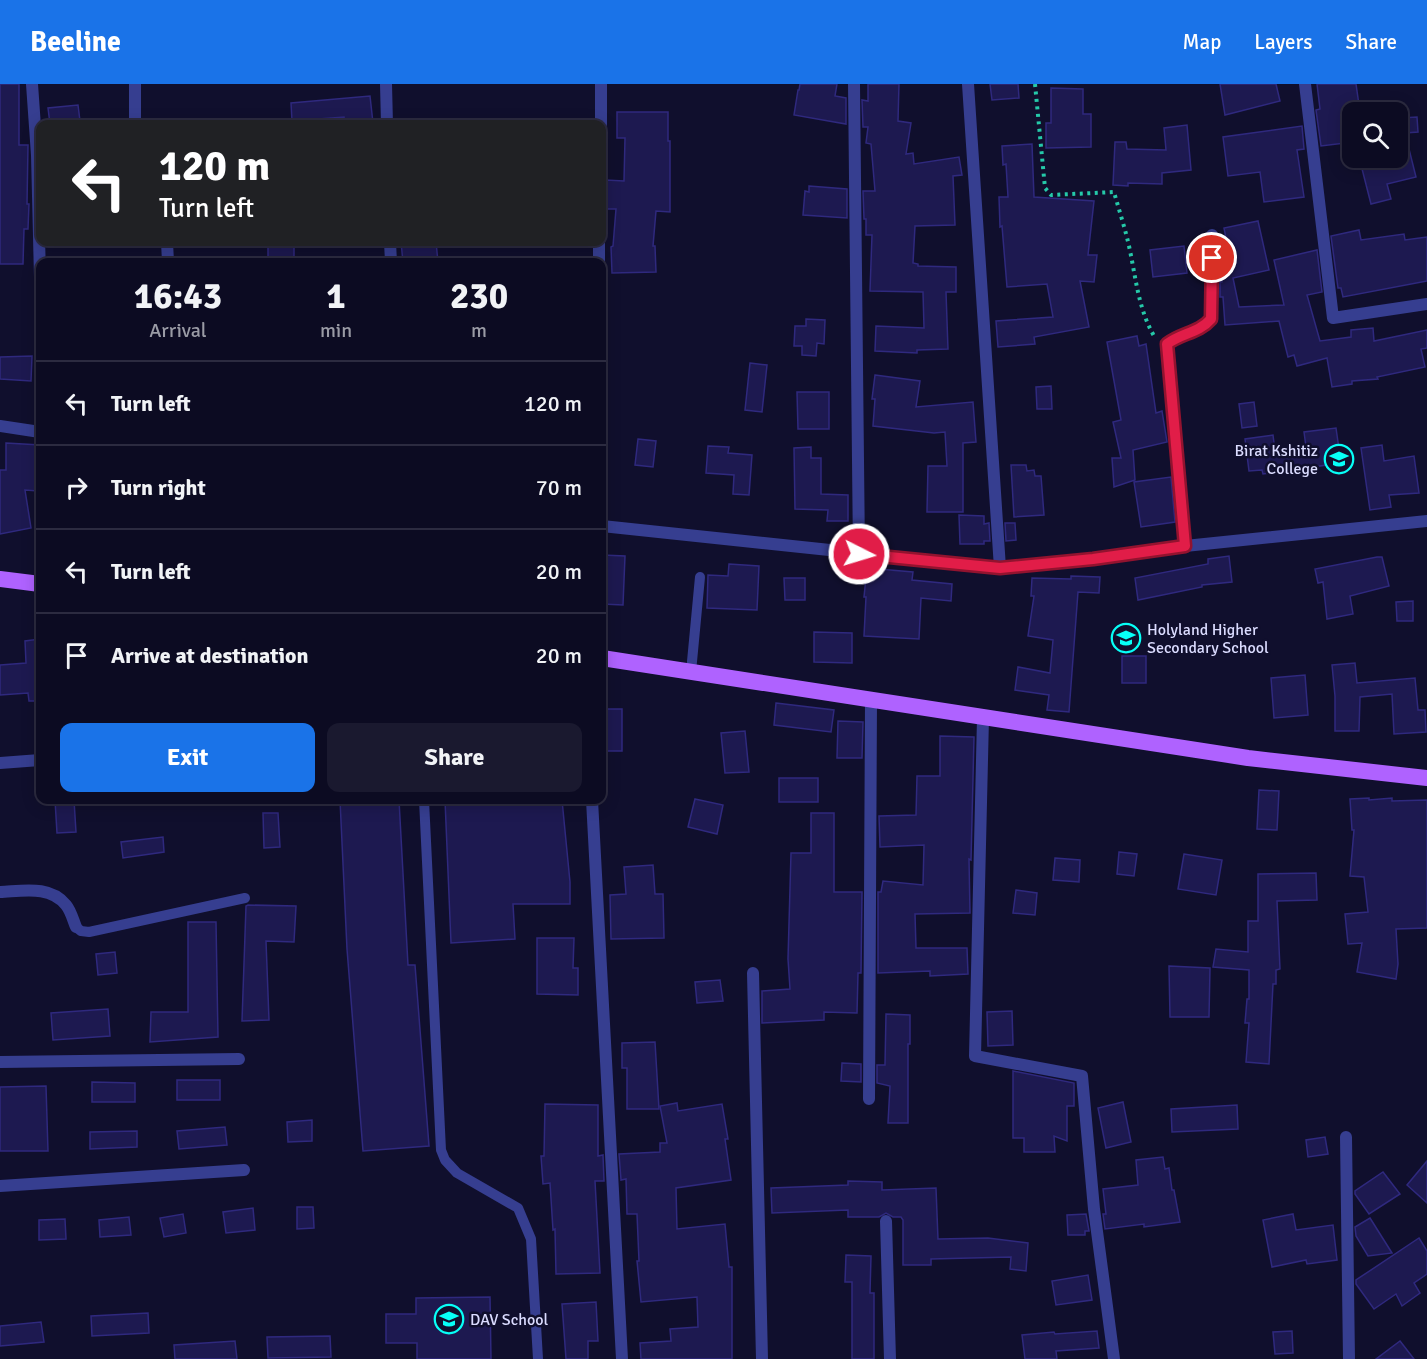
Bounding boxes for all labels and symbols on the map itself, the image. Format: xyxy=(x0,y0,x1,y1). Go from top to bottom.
pin xyxy=(1186,232,1237,283)
place label: Birat Kshitiz College xyxy=(1234,441,1318,479)
school or university icon: Birat Kshitiz College xyxy=(1323,443,1355,475)
position arrow xyxy=(827,522,891,586)
place label: Holyland Higher Secondary School xyxy=(1147,620,1269,658)
school or university icon: Holyland Higher Secondary School xyxy=(1110,622,1142,654)
school or university icon: DAV School xyxy=(433,1303,465,1335)
place label: DAV School xyxy=(470,1310,549,1330)

